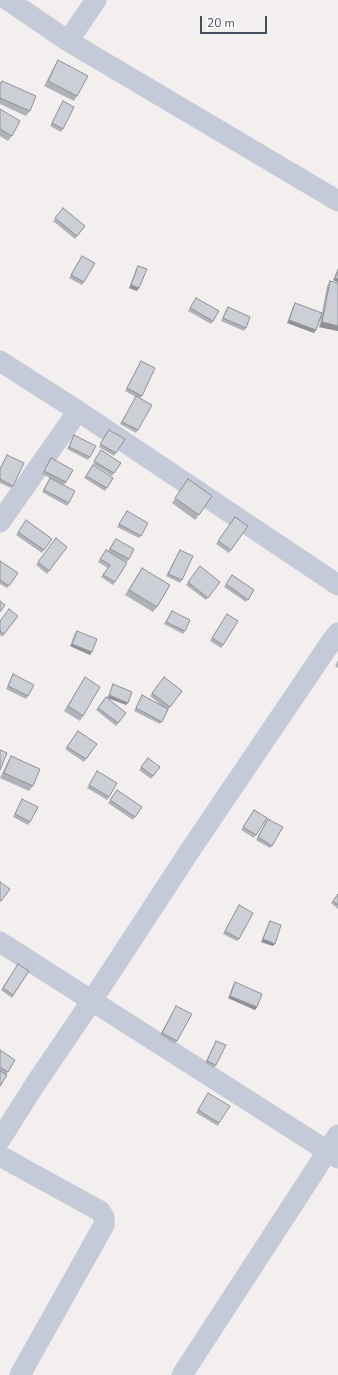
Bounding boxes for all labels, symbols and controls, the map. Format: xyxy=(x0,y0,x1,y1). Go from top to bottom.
scale bar xyxy=(202,8,269,34)
text: 20 m xyxy=(207,15,235,31)

